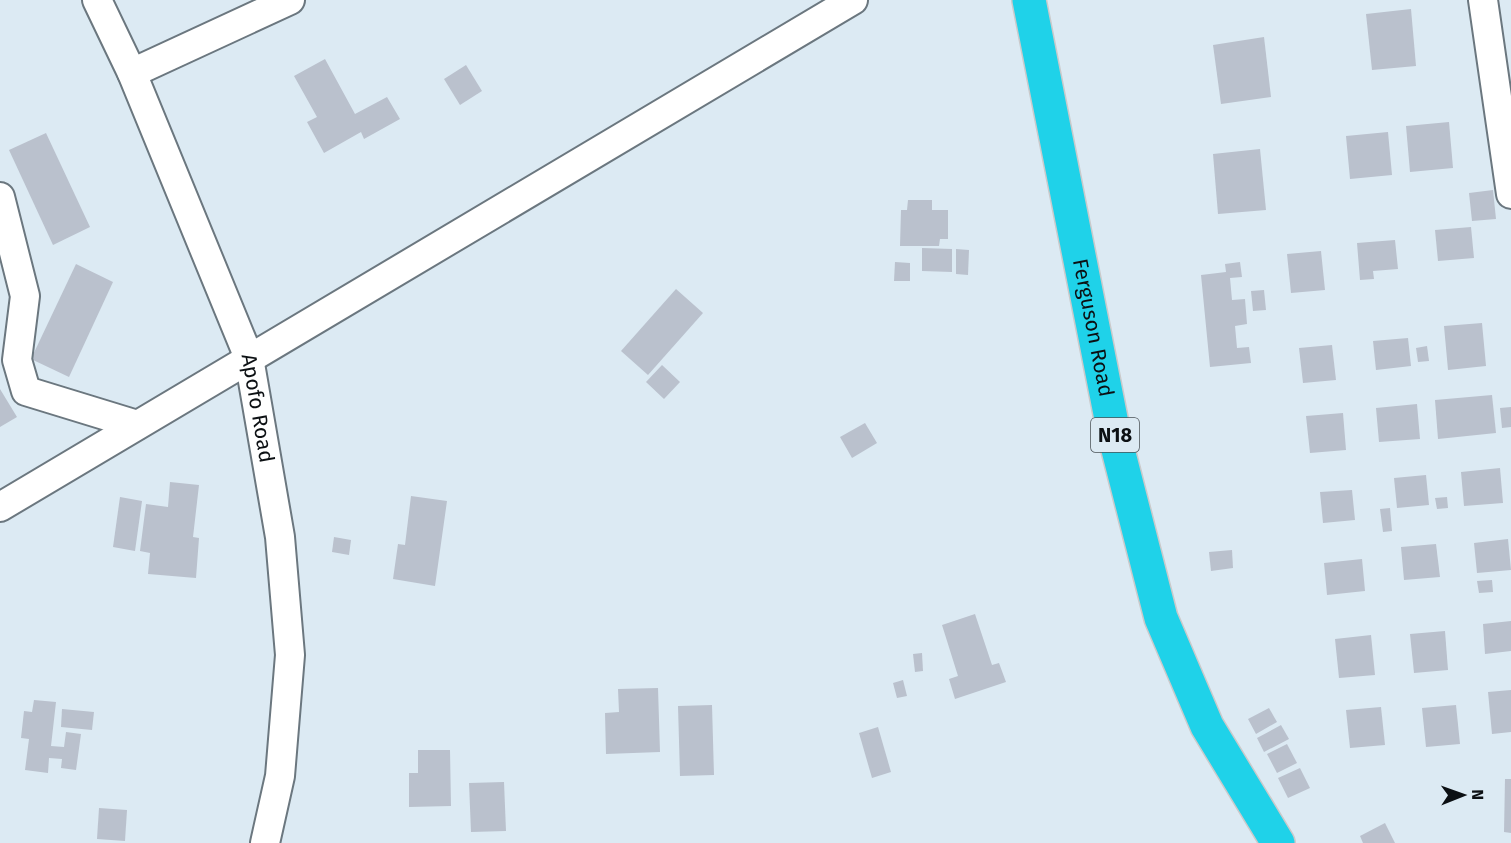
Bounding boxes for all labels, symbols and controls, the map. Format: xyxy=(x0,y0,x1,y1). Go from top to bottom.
street label: Ferguson Road xyxy=(1067,256,1119,399)
street label: Apofo Road xyxy=(236,352,280,465)
road number: N18 xyxy=(1091,418,1139,452)
north arrow xyxy=(1433,765,1493,825)
text: N xyxy=(1468,789,1487,800)

